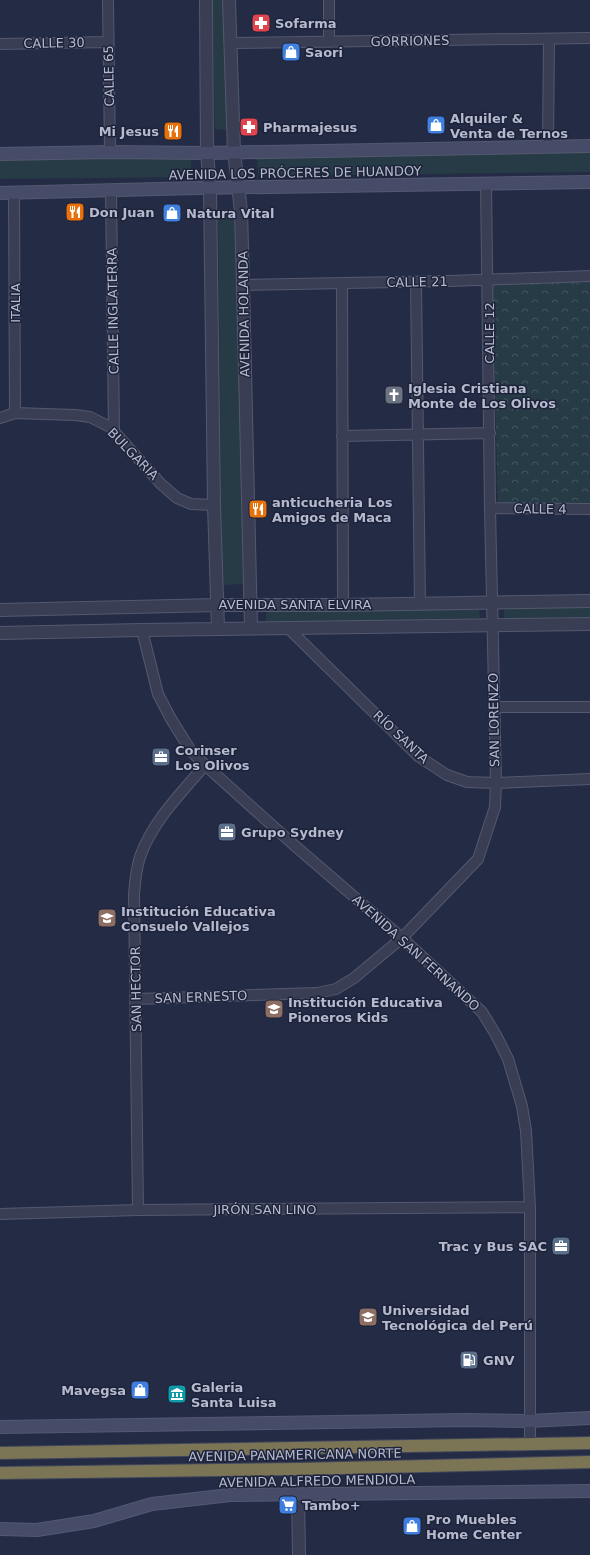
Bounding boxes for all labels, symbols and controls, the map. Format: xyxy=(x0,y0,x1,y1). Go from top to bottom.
pharmacy icon: Sofarma xyxy=(250,12,272,34)
place label: Sofarma xyxy=(275,16,336,31)
street label: GORRIONES xyxy=(371,33,449,49)
street label: CALLE 30 xyxy=(23,35,85,51)
shop icon: Saori xyxy=(280,41,302,63)
street label: CALLE 65 xyxy=(101,45,117,107)
place label: Saori xyxy=(305,45,343,60)
place label: Alquiler & Venta de Ternos xyxy=(450,111,568,141)
shop icon: Alquiler & Venta de Ternos xyxy=(425,114,447,136)
pharmacy icon: Pharmajesus xyxy=(238,116,260,138)
restaurant icon: Mi Jesus xyxy=(162,120,184,142)
place label: Pharmajesus xyxy=(263,120,358,135)
place label: Mi Jesus xyxy=(99,124,159,139)
street label: AVENIDA LOS PRÓCERES DE HUANDOY xyxy=(169,163,422,183)
restaurant icon: Don Juan xyxy=(64,201,86,223)
shop icon: Natura Vital xyxy=(161,202,183,224)
place label: Don Juan xyxy=(89,205,155,220)
place label: Natura Vital xyxy=(186,206,275,221)
street label: CALLE INGLATERRA xyxy=(104,248,122,374)
street label: AVENIDA HOLANDA xyxy=(235,251,253,377)
street label: CALLE 21 xyxy=(386,274,448,290)
street label: ITALIA xyxy=(8,283,23,323)
street label: CALLE 12 xyxy=(482,302,497,364)
place label: Iglesia Cristiana Monte de Los Olivos xyxy=(408,381,556,411)
church icon: Iglesia Cristiana Monte de Los Olivos xyxy=(383,384,405,406)
street label: BULGARIA xyxy=(105,425,162,483)
place label: anticucheria Los Amigos de Maca xyxy=(272,495,393,525)
restaurant icon: anticucheria Los Amigos de Maca xyxy=(247,498,269,520)
street label: CALLE 4 xyxy=(513,501,567,517)
street label: AVENIDA SANTA ELVIRA xyxy=(219,597,371,612)
street label: SAN LORENZO xyxy=(486,673,502,767)
street label: RÍO SANTA xyxy=(370,708,432,766)
place label: Corinser Los Olivos xyxy=(175,743,250,773)
office icon: Corinser Los Olivos xyxy=(150,746,172,768)
office icon: Grupo Sydney xyxy=(216,821,238,843)
place label: Grupo Sydney xyxy=(241,825,344,840)
street label: AVENIDA SAN FERNANDO xyxy=(349,892,483,1014)
place label: Institución Educativa Consuelo Vallejos xyxy=(121,904,276,934)
school or university icon: Institución Educativa Consuelo Vallejos xyxy=(96,907,118,929)
street label: SAN HECTOR xyxy=(128,946,144,1032)
street label: SAN ERNESTO xyxy=(154,988,248,1006)
place label: Institución Educativa Pioneros Kids xyxy=(288,995,443,1025)
school or university icon: Institución Educativa Pioneros Kids xyxy=(263,998,285,1020)
street label: JIRÓN SAN LINO xyxy=(212,1202,317,1217)
office icon: Trac y Bus SAC xyxy=(550,1235,572,1257)
place label: Trac y Bus SAC xyxy=(439,1239,547,1254)
place label: Universidad Tecnológica del Perú xyxy=(382,1303,533,1333)
school or university icon: Universidad Tecnológica del Perú xyxy=(357,1306,379,1328)
fuel station icon: GNV xyxy=(458,1349,480,1371)
place label: GNV xyxy=(483,1353,515,1368)
shop icon: Mavegsa xyxy=(129,1379,151,1401)
place label: Galeria Santa Luisa xyxy=(191,1380,276,1410)
place label: Mavegsa xyxy=(61,1383,126,1398)
museum icon: Galeria Santa Luisa xyxy=(166,1383,188,1405)
street label: AVENIDA PANAMERICANA NORTE xyxy=(188,1446,402,1464)
street label: AVENIDA ALFREDO MENDIOLA xyxy=(219,1472,415,1490)
supermarket icon: Tambo+ xyxy=(277,1494,299,1516)
place label: Tambo+ xyxy=(302,1498,361,1513)
place label: Pro Muebles Home Center xyxy=(426,1512,522,1542)
shop icon: Pro Muebles Home Center xyxy=(401,1515,423,1537)

